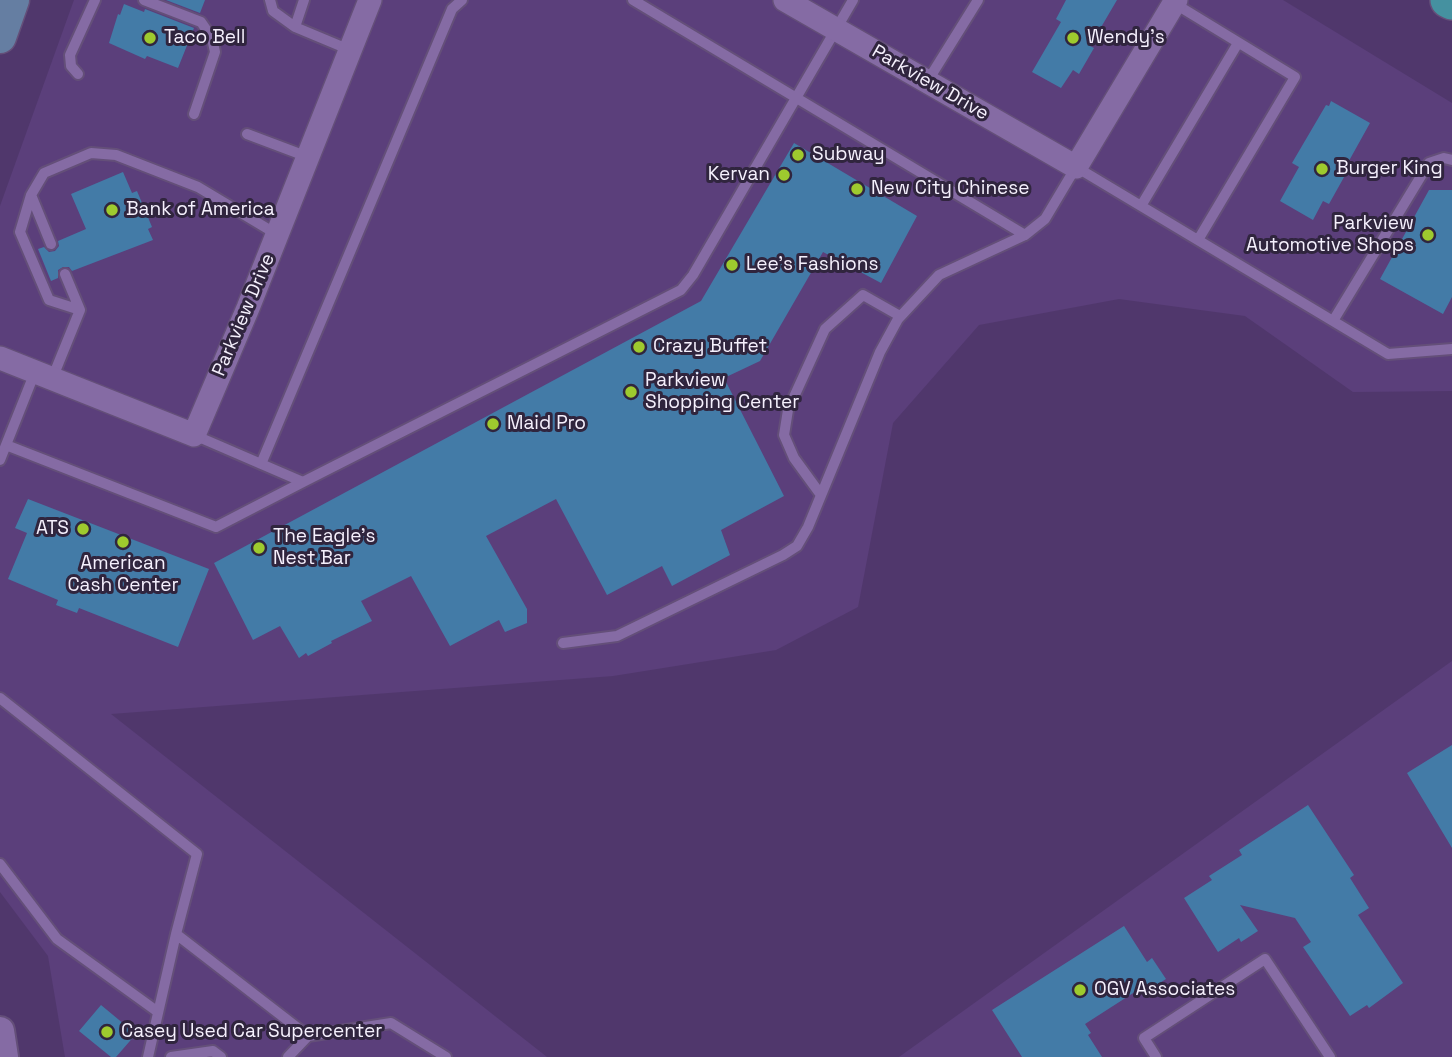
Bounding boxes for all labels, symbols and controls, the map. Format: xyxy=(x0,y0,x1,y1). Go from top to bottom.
place label: Taco Bell xyxy=(164,27,245,49)
place label: Wendy's xyxy=(1087,27,1165,49)
marker: Taco Bell xyxy=(142,30,158,46)
marker: Wendy's xyxy=(1065,30,1081,46)
street label: Parkview Drive xyxy=(868,40,992,126)
place label: Subway xyxy=(812,144,885,166)
marker: Subway xyxy=(790,147,806,163)
place label: Burger King xyxy=(1336,158,1443,180)
marker: Burger King xyxy=(1314,161,1330,177)
place label: Kervan xyxy=(708,164,770,186)
marker: Kervan xyxy=(776,167,792,183)
place label: New City Chinese xyxy=(871,178,1030,200)
marker: New City Chinese xyxy=(849,181,865,197)
place label: Bank of America xyxy=(126,199,275,221)
marker: Bank of America xyxy=(104,202,120,218)
place label: Parkview Automotive Shops xyxy=(1246,213,1414,257)
marker: Parkview Automotive Shops xyxy=(1420,227,1436,243)
street label: Parkview Drive xyxy=(208,250,280,380)
place label: Lee’s Fashions xyxy=(746,254,878,276)
marker: Lee’s Fashions xyxy=(724,257,740,273)
place label: Crazy Buffet xyxy=(653,336,767,358)
marker: Crazy Buffet xyxy=(631,339,647,355)
place label: Parkview Shopping Center xyxy=(645,370,800,414)
marker: Parkview Shopping Center xyxy=(623,384,639,400)
place label: Maid Pro xyxy=(507,413,586,435)
marker: Maid Pro xyxy=(485,416,501,432)
place label: ATS xyxy=(36,518,69,540)
marker: ATS xyxy=(75,521,91,537)
place label: The Eagle's Nest Bar xyxy=(273,526,376,570)
marker: American Cash Center xyxy=(115,534,131,550)
marker: The Eagle's Nest Bar xyxy=(251,540,267,556)
place label: American Cash Center xyxy=(67,553,179,597)
place label: OGV Associates xyxy=(1094,979,1235,1001)
marker: OGV Associates xyxy=(1072,982,1088,998)
place label: Casey Used Car Supercenter xyxy=(121,1021,382,1043)
marker: Casey Used Car Supercenter xyxy=(99,1024,115,1040)

